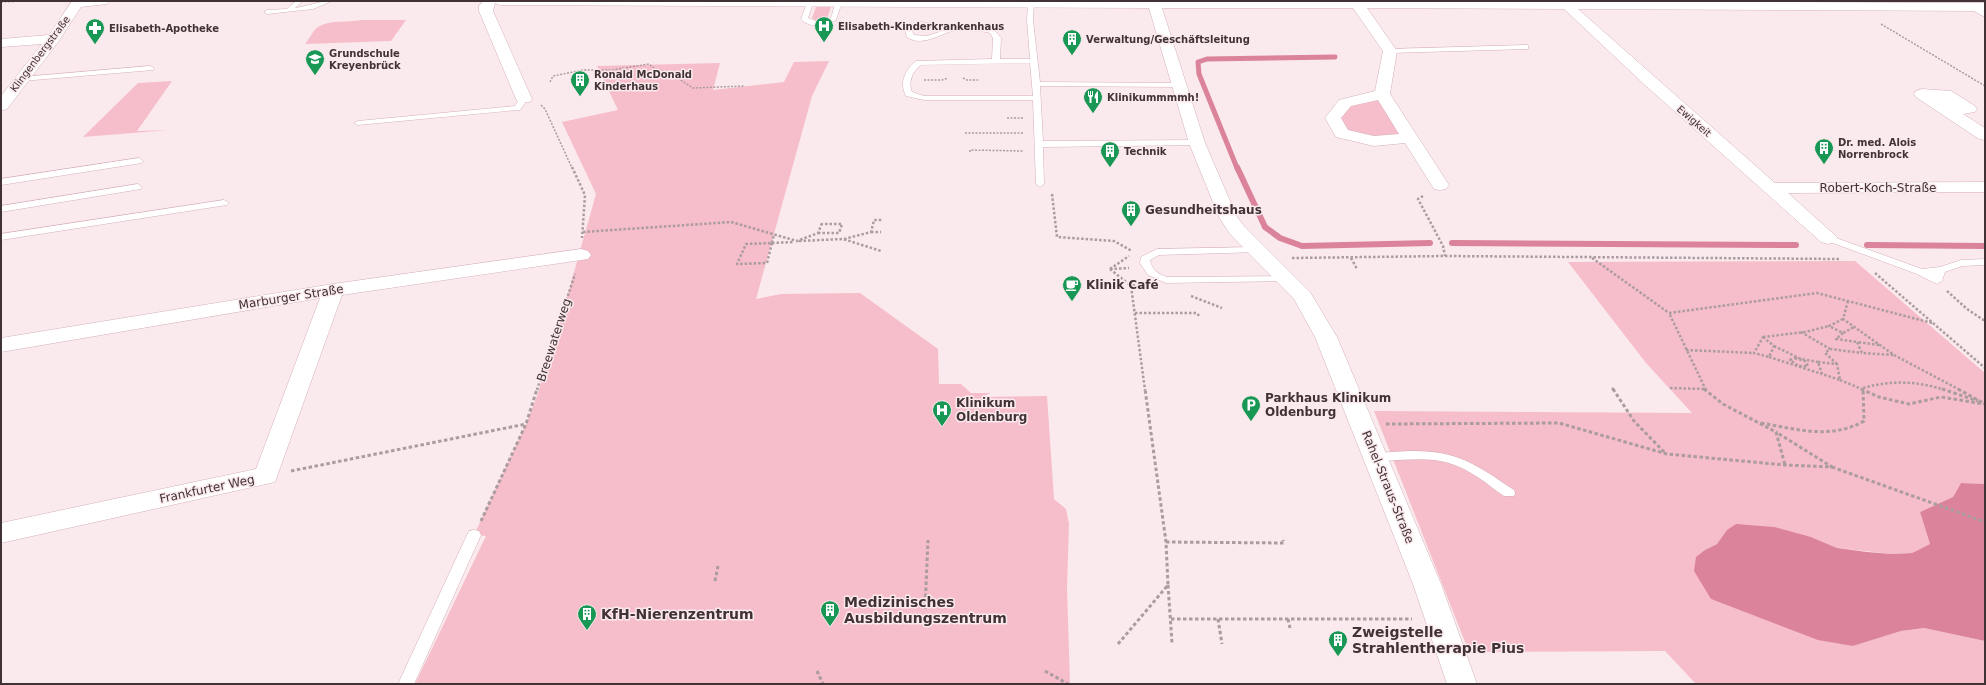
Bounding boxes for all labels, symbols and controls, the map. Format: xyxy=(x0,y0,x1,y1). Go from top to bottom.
street label: Klingenbergstraße xyxy=(8,14,72,94)
hospital icon: Elisabeth-Kinderkrankenhaus xyxy=(813,15,835,43)
pharmacy icon: Elisabeth-Apotheke xyxy=(84,17,106,45)
place label: Elisabeth-Kinderkrankenhaus xyxy=(838,21,1004,32)
place label: Elisabeth-Apotheke xyxy=(109,23,219,34)
building icon: Verwaltung/Geschäftsleitung xyxy=(1061,28,1083,56)
place label: Verwaltung/Geschäftsleitung xyxy=(1086,34,1250,45)
school or university icon: Grundschule Kreyenbrück xyxy=(304,48,326,76)
place label: Grundschule Kreyenbrück xyxy=(329,48,401,71)
building icon: Ronald McDonald Kinderhaus xyxy=(569,69,591,97)
place label: Ronald McDonald Kinderhaus xyxy=(594,69,692,92)
restaurant icon: Klinikummmmh! xyxy=(1082,86,1104,114)
place label: Klinikummmmh! xyxy=(1107,92,1199,103)
street label: Ewigkeit xyxy=(1675,103,1713,139)
building icon: Dr. med. Alois Norrenbrock xyxy=(1813,137,1835,165)
place label: Dr. med. Alois Norrenbrock xyxy=(1838,137,1916,160)
building icon: Technik xyxy=(1099,140,1121,168)
place label: Technik xyxy=(1124,146,1167,157)
street label: Robert-Koch-Straße xyxy=(1820,181,1936,195)
building icon: Gesundheitshaus xyxy=(1120,199,1142,227)
place label: Gesundheitshaus xyxy=(1145,203,1262,217)
cafe icon: Klinik Café xyxy=(1061,274,1083,302)
place label: Klinik Café xyxy=(1086,278,1159,292)
street label: Marburger Straße xyxy=(238,282,344,312)
street label: Breewaterweg xyxy=(534,297,574,383)
place label: Parkhaus Klinikum Oldenburg xyxy=(1265,391,1391,419)
parking icon: Parkhaus Klinikum Oldenburg xyxy=(1240,394,1262,422)
place label: Klinikum Oldenburg xyxy=(956,396,1027,424)
hospital icon: Klinikum Oldenburg xyxy=(931,399,953,427)
street label: Rahel-Straus-Straße xyxy=(1359,429,1417,545)
street label: Frankfurter Weg xyxy=(158,472,256,506)
place label: Medizinisches Ausbildungszentrum xyxy=(844,594,1007,626)
building icon: Medizinisches Ausbildungszentrum xyxy=(819,599,841,627)
building icon: KfH-Nierenzentrum xyxy=(576,603,598,631)
place label: KfH-Nierenzentrum xyxy=(601,606,754,622)
place label: Zweigstelle Strahlentherapie Pius xyxy=(1352,624,1524,656)
building icon: Zweigstelle Strahlentherapie Pius xyxy=(1327,629,1349,657)

